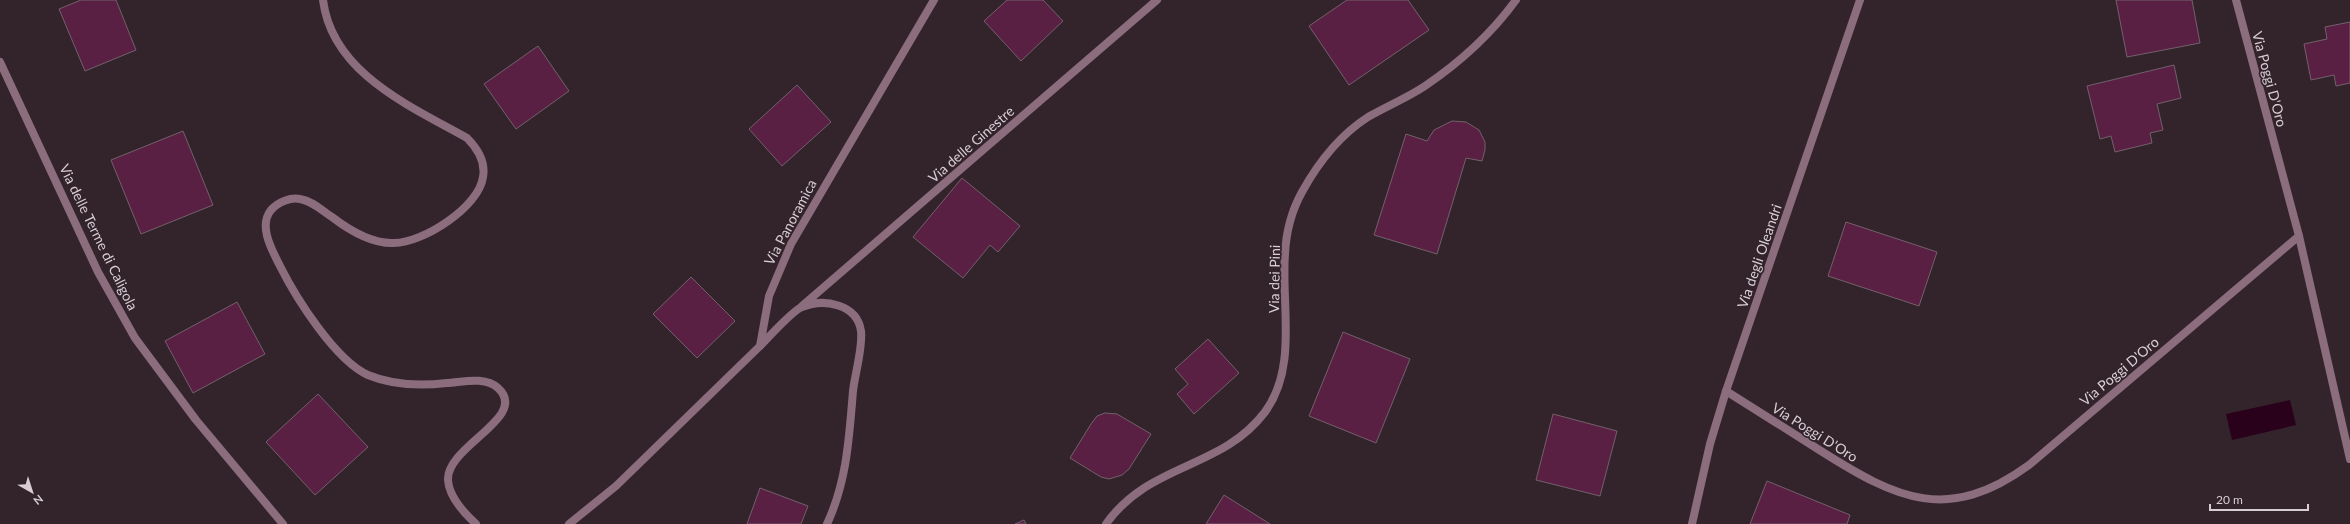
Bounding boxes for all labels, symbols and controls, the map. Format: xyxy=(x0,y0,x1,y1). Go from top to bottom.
street label: Via Poggi D'Oro xyxy=(2249,29,2291,129)
street label: Via delle Ginestre xyxy=(925,102,1017,186)
street label: Via delle Terme di Caligola xyxy=(56,161,142,313)
street label: Via Panoramica xyxy=(760,176,820,268)
street label: Via degli Oleandri xyxy=(1733,202,1785,310)
street label: Via dei Pini xyxy=(1265,245,1283,313)
street label: Via Poggi D'Oro xyxy=(2076,333,2162,409)
street label: Via Poggi D'Oro xyxy=(1769,399,1861,465)
north arrow xyxy=(12,472,52,512)
scale bar xyxy=(2210,486,2308,512)
text: N xyxy=(31,492,46,508)
text: 20 m xyxy=(2216,492,2243,507)

